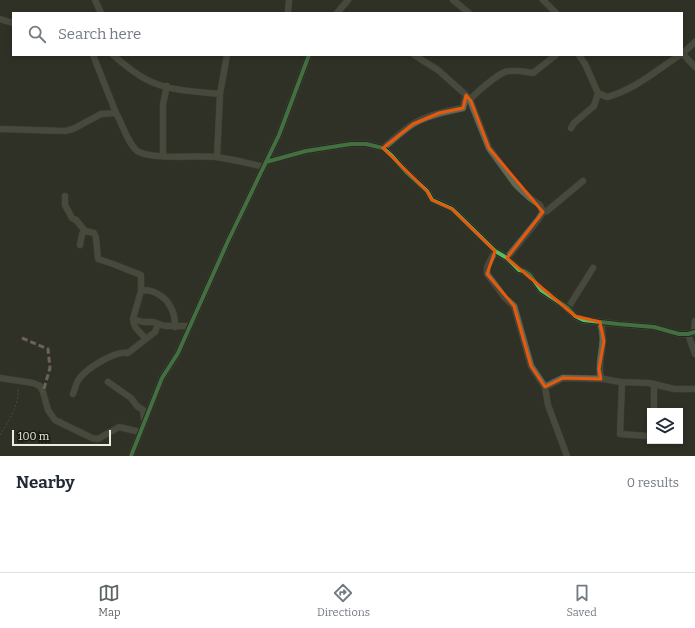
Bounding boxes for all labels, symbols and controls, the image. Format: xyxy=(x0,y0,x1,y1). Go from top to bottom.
search box xyxy=(12,12,683,56)
icon: search xyxy=(26,23,48,45)
text: Search here xyxy=(58,25,141,43)
map controls xyxy=(647,408,683,444)
button: layers xyxy=(647,408,683,444)
scale bar xyxy=(12,428,111,447)
text: 100 m xyxy=(18,430,49,443)
text: Nearby xyxy=(16,472,75,493)
text: 0 results xyxy=(627,475,679,490)
tab: Map xyxy=(98,582,120,619)
tab: Directions xyxy=(317,582,370,619)
tab: Saved xyxy=(566,582,597,619)

